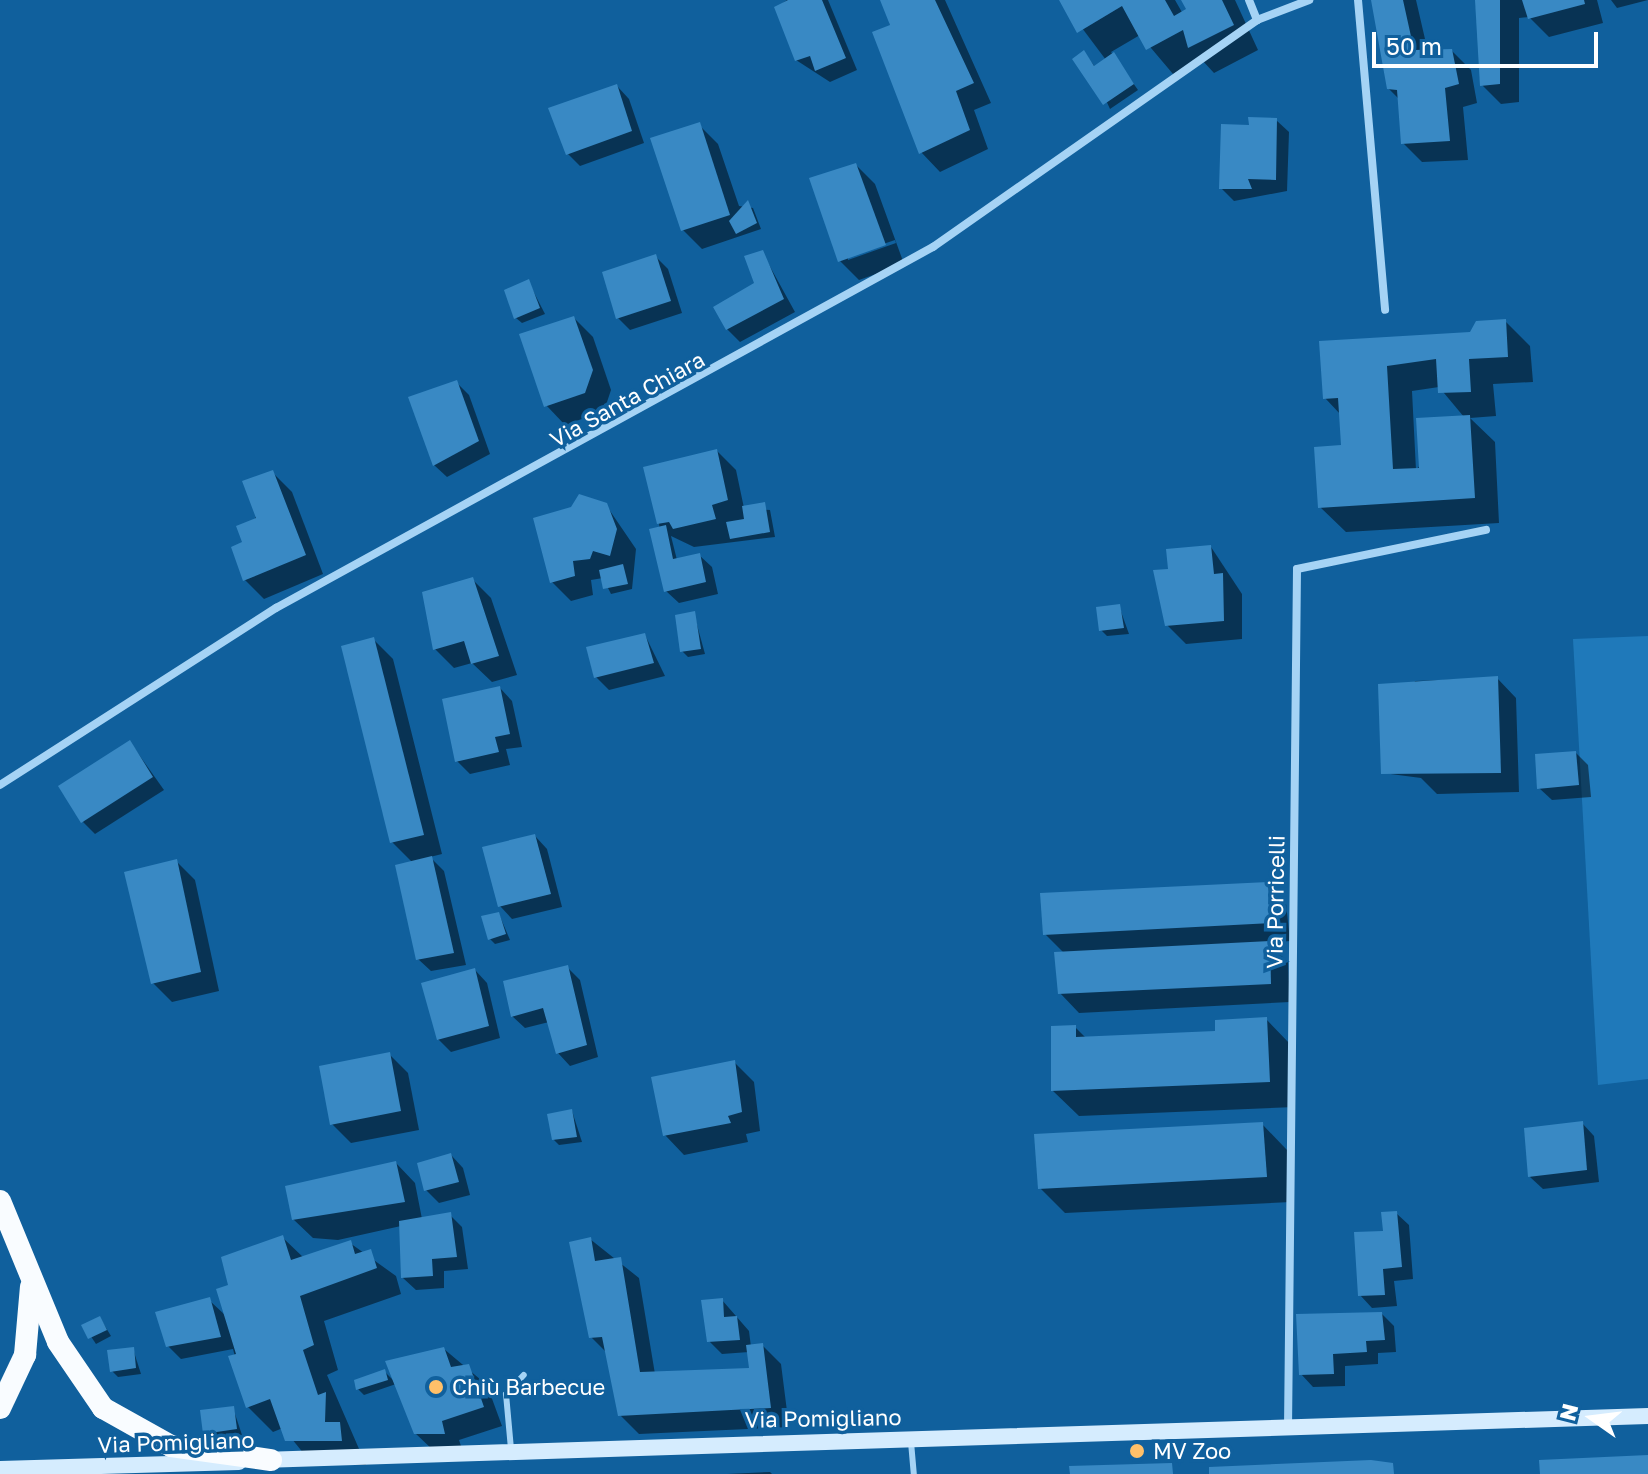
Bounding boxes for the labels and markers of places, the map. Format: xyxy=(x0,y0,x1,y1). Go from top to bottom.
place label: Chiù Barbecue xyxy=(452,1374,605,1400)
marker: Chiù Barbecue xyxy=(427,1378,445,1396)
place label: MV Zoo xyxy=(1153,1438,1231,1464)
marker: MV Zoo xyxy=(1128,1442,1146,1460)

